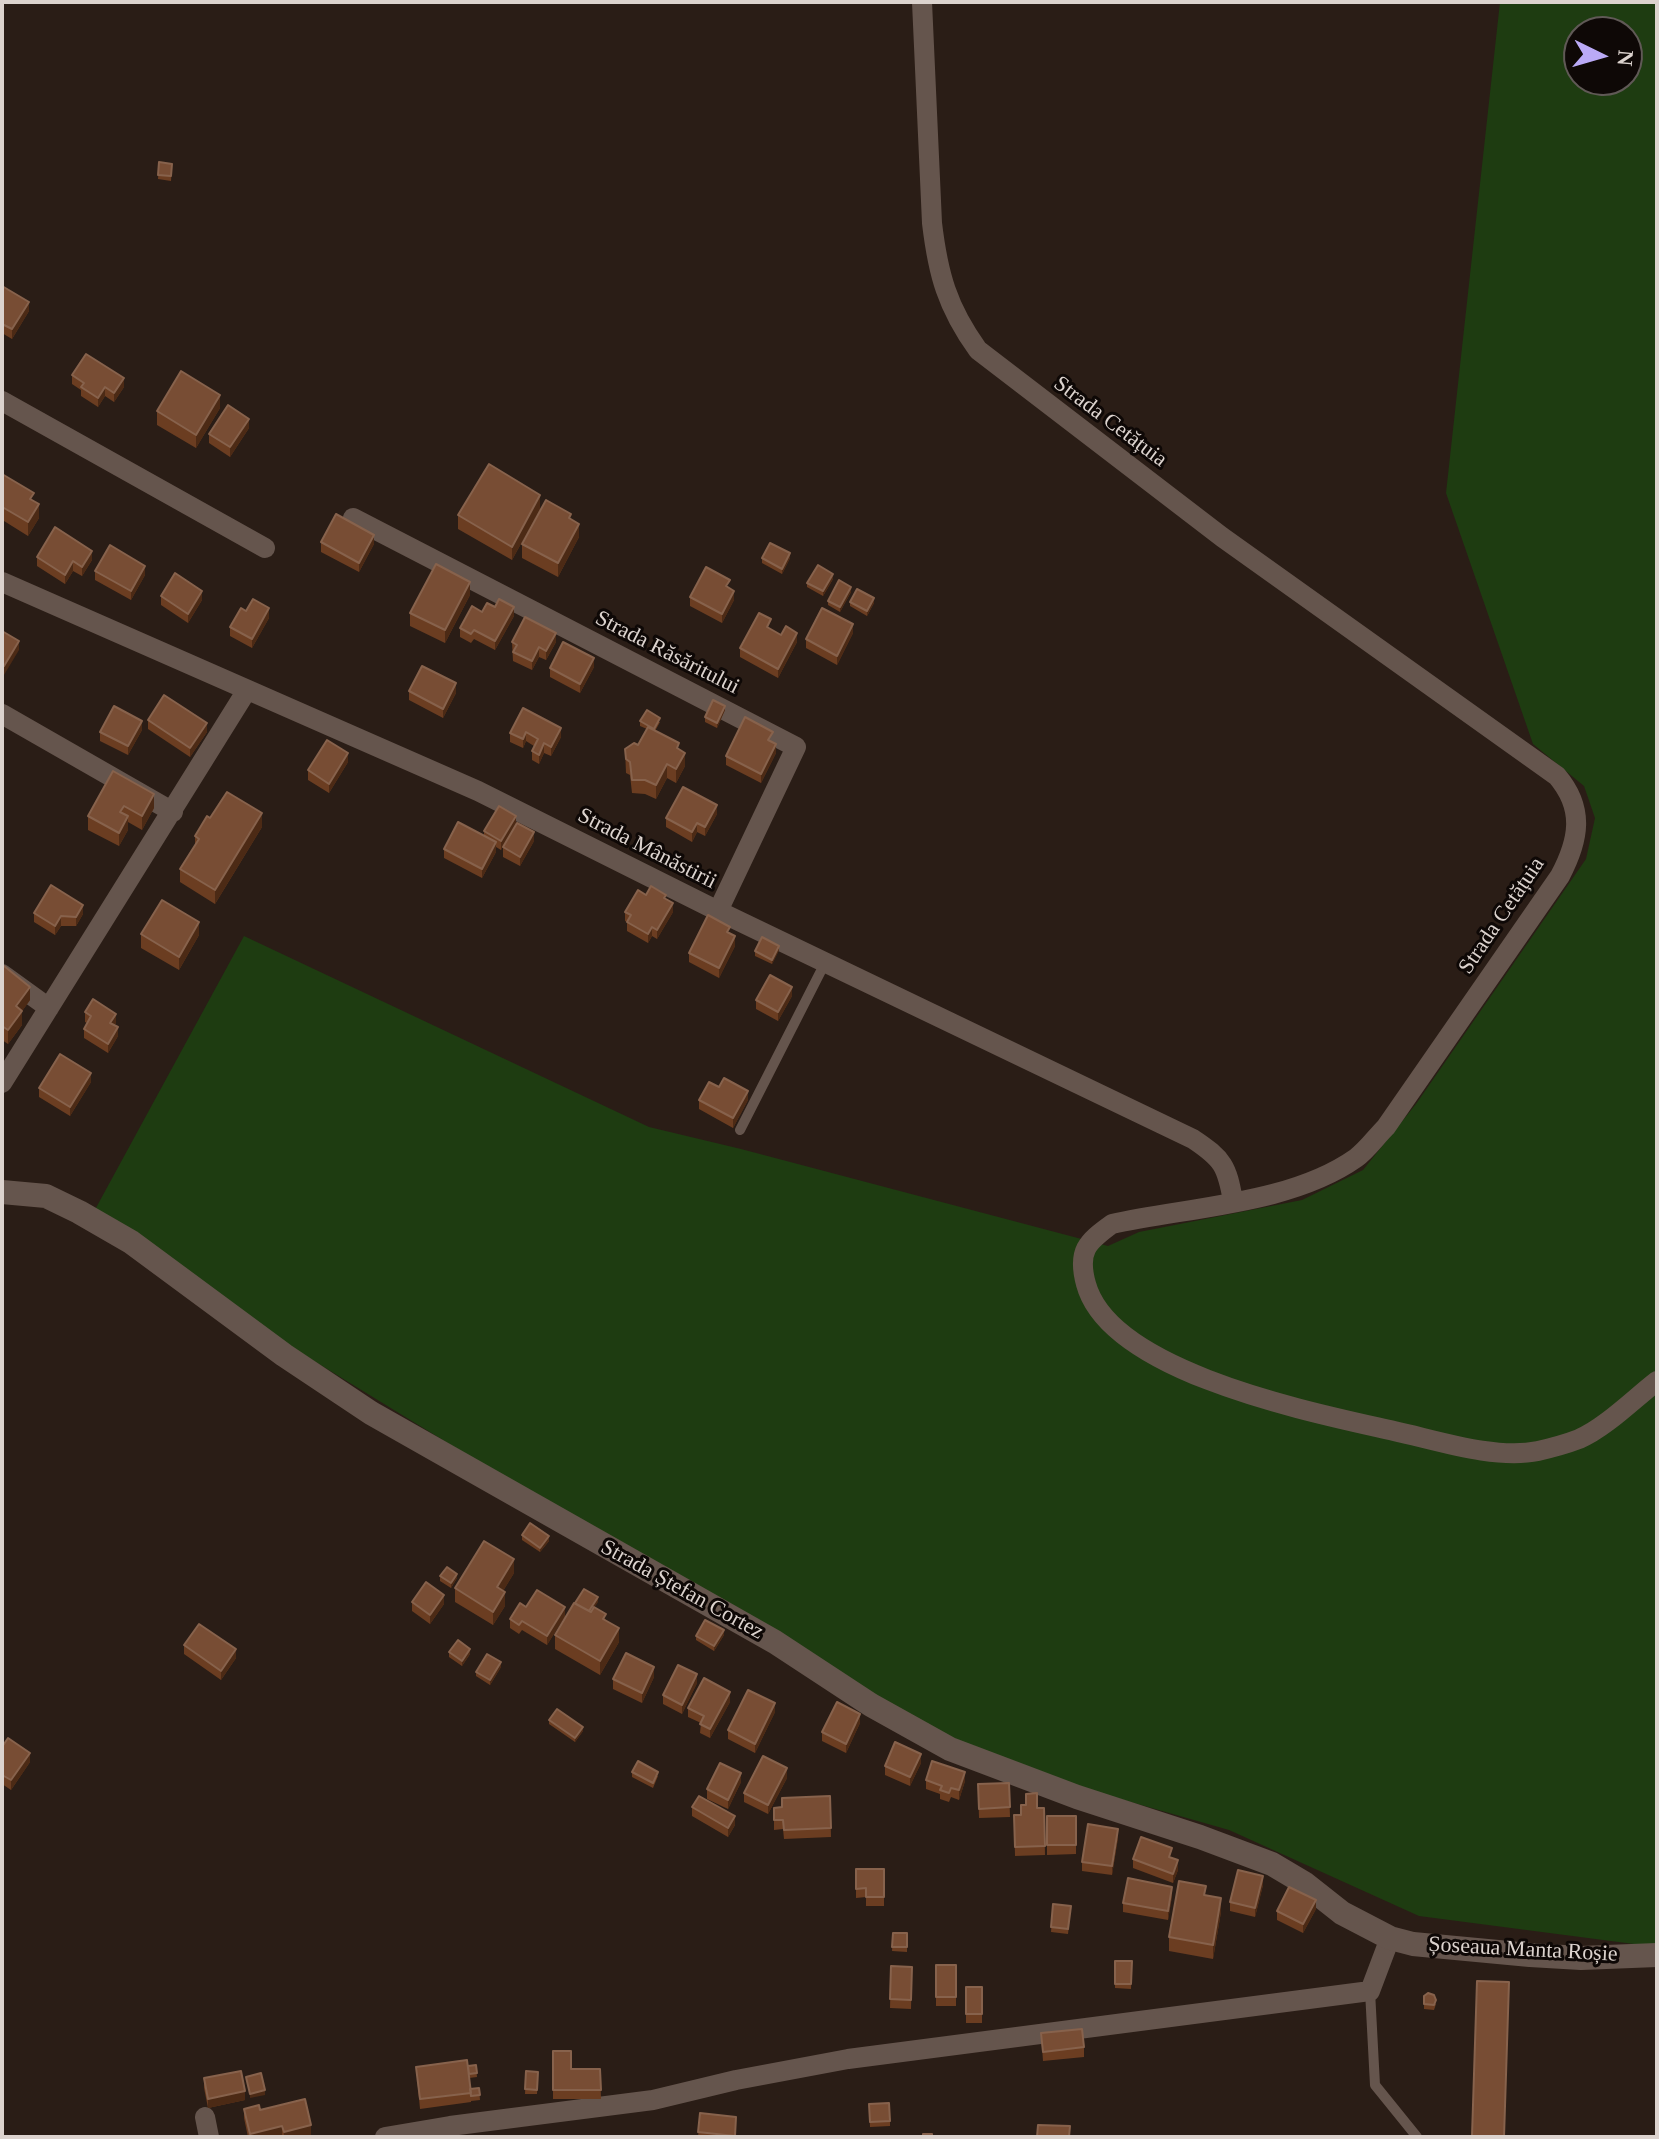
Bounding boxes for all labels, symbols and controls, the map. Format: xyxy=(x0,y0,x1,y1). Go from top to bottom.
north arrow xyxy=(1563,16,1643,96)
text: N xyxy=(1612,49,1639,67)
street label: Strada Cetățuia xyxy=(1048,371,1172,473)
street label: Strada Răsăritului xyxy=(591,605,743,701)
street label: Strada Mânăstirii xyxy=(573,803,721,895)
street label: Strada Cetățuia xyxy=(1453,853,1551,979)
street label: Strada Ștefan Cortez xyxy=(596,1534,768,1646)
street label: Șoseaua Manta Roșie xyxy=(1428,1932,1618,1968)

